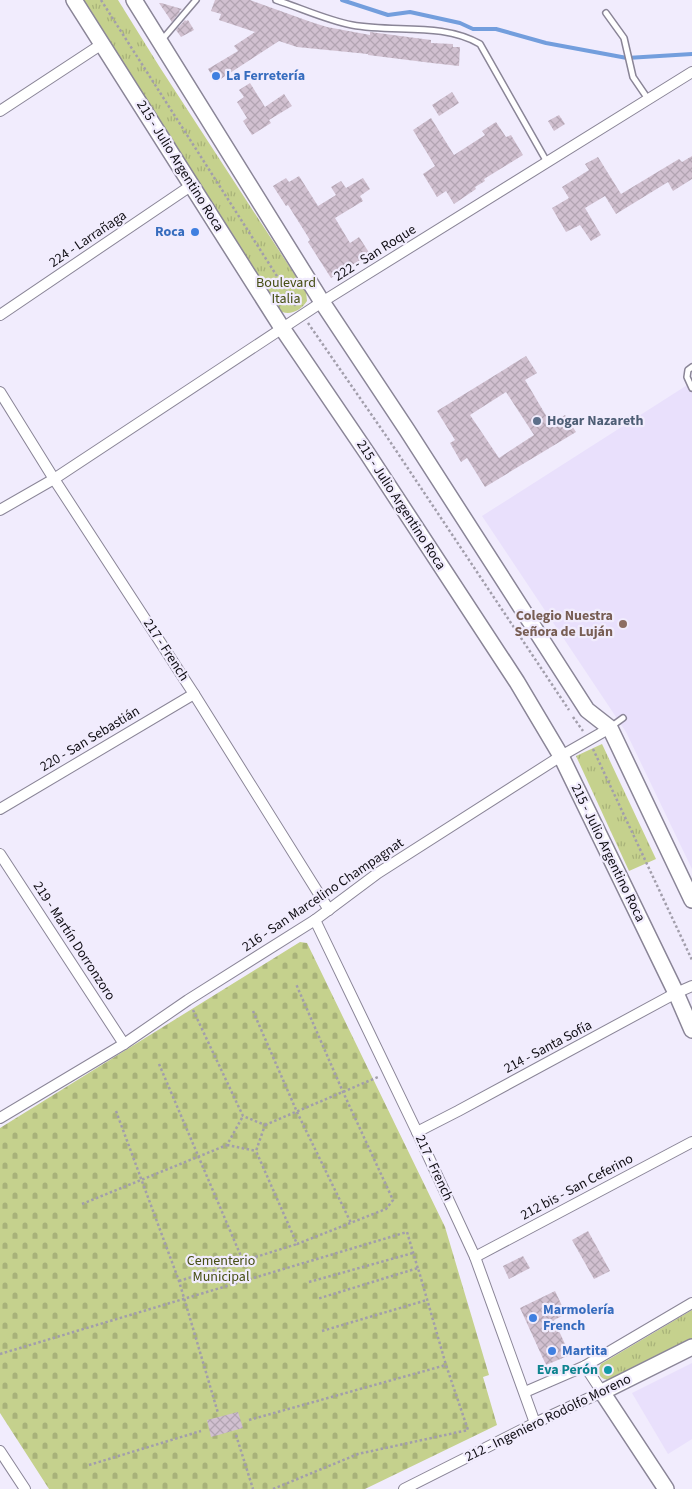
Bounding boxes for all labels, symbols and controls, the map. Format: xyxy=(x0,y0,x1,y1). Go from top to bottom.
place label: La Ferretería xyxy=(226,66,305,86)
marker: La Ferretería xyxy=(210,70,222,82)
street label: 215 - Julio Argentino Roca xyxy=(133,97,227,235)
street label: 224 - Larrañaga xyxy=(45,206,131,272)
street label: 222 - San Roque xyxy=(330,220,420,286)
place label: Roca xyxy=(155,224,185,240)
marker: Roca xyxy=(189,226,201,238)
park label: Boulevard Italia xyxy=(256,273,316,309)
place label: Hogar Nazareth xyxy=(547,411,643,431)
marker: Hogar Nazareth xyxy=(531,415,543,427)
street label: 215 - Julio Argentino Roca xyxy=(351,436,451,574)
place label: Colegio Nuestra Señora de Luján xyxy=(514,606,613,642)
street label: 217 - French xyxy=(138,615,194,685)
marker: Colegio Nuestra Señora de Luján xyxy=(617,618,629,630)
street label: 220 - San Sebastián xyxy=(36,701,144,777)
street label: 215 - Julio Argentino Roca xyxy=(566,781,650,925)
street label: 216 - San Marcelino Champagnat xyxy=(238,833,408,957)
street label: 219 - Martín Dorronzoro xyxy=(28,878,120,1004)
street label: 214 - Santa Sofía xyxy=(501,1015,595,1079)
street label: 217 - French xyxy=(410,1132,458,1204)
street label: 212 bis - San Ceferino xyxy=(517,1149,637,1225)
park label: Cementerio Municipal xyxy=(187,1251,255,1287)
place label: Marmolería French xyxy=(543,1300,614,1336)
marker: Marmolería French xyxy=(527,1312,539,1324)
place label: Martita xyxy=(562,1341,607,1361)
marker: Martita xyxy=(546,1345,558,1357)
place label: Eva Perón xyxy=(537,1360,598,1380)
marker: Eva Perón xyxy=(602,1364,614,1376)
street label: 212 - Ingeniero Rodolfo Moreno xyxy=(462,1369,634,1467)

